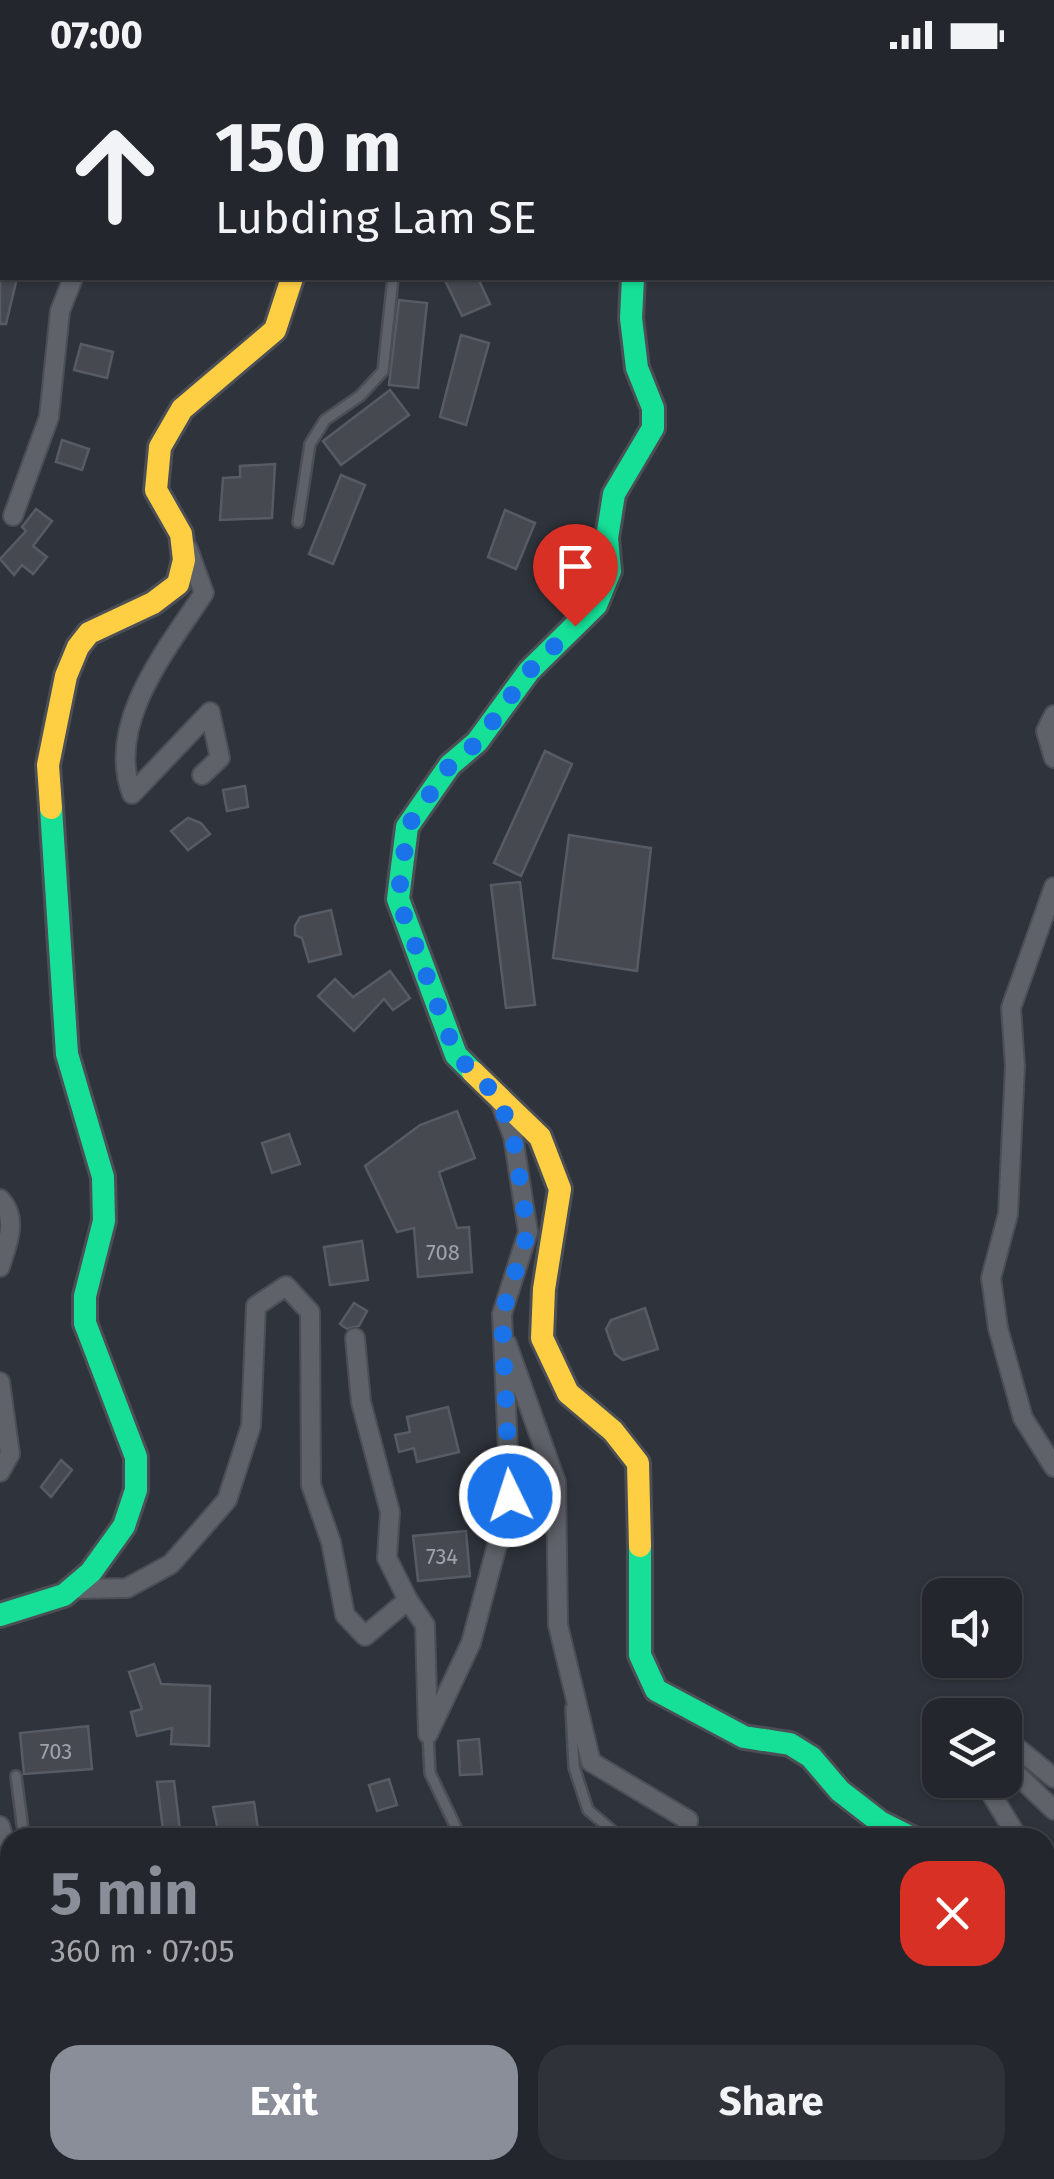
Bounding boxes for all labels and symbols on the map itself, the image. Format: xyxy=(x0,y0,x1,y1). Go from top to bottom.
pin xyxy=(533,524,618,627)
house number: 708 xyxy=(426,1239,460,1266)
position arrow xyxy=(458,1444,562,1548)
house number: 734 xyxy=(426,1543,458,1570)
house number: 703 xyxy=(40,1738,72,1765)

